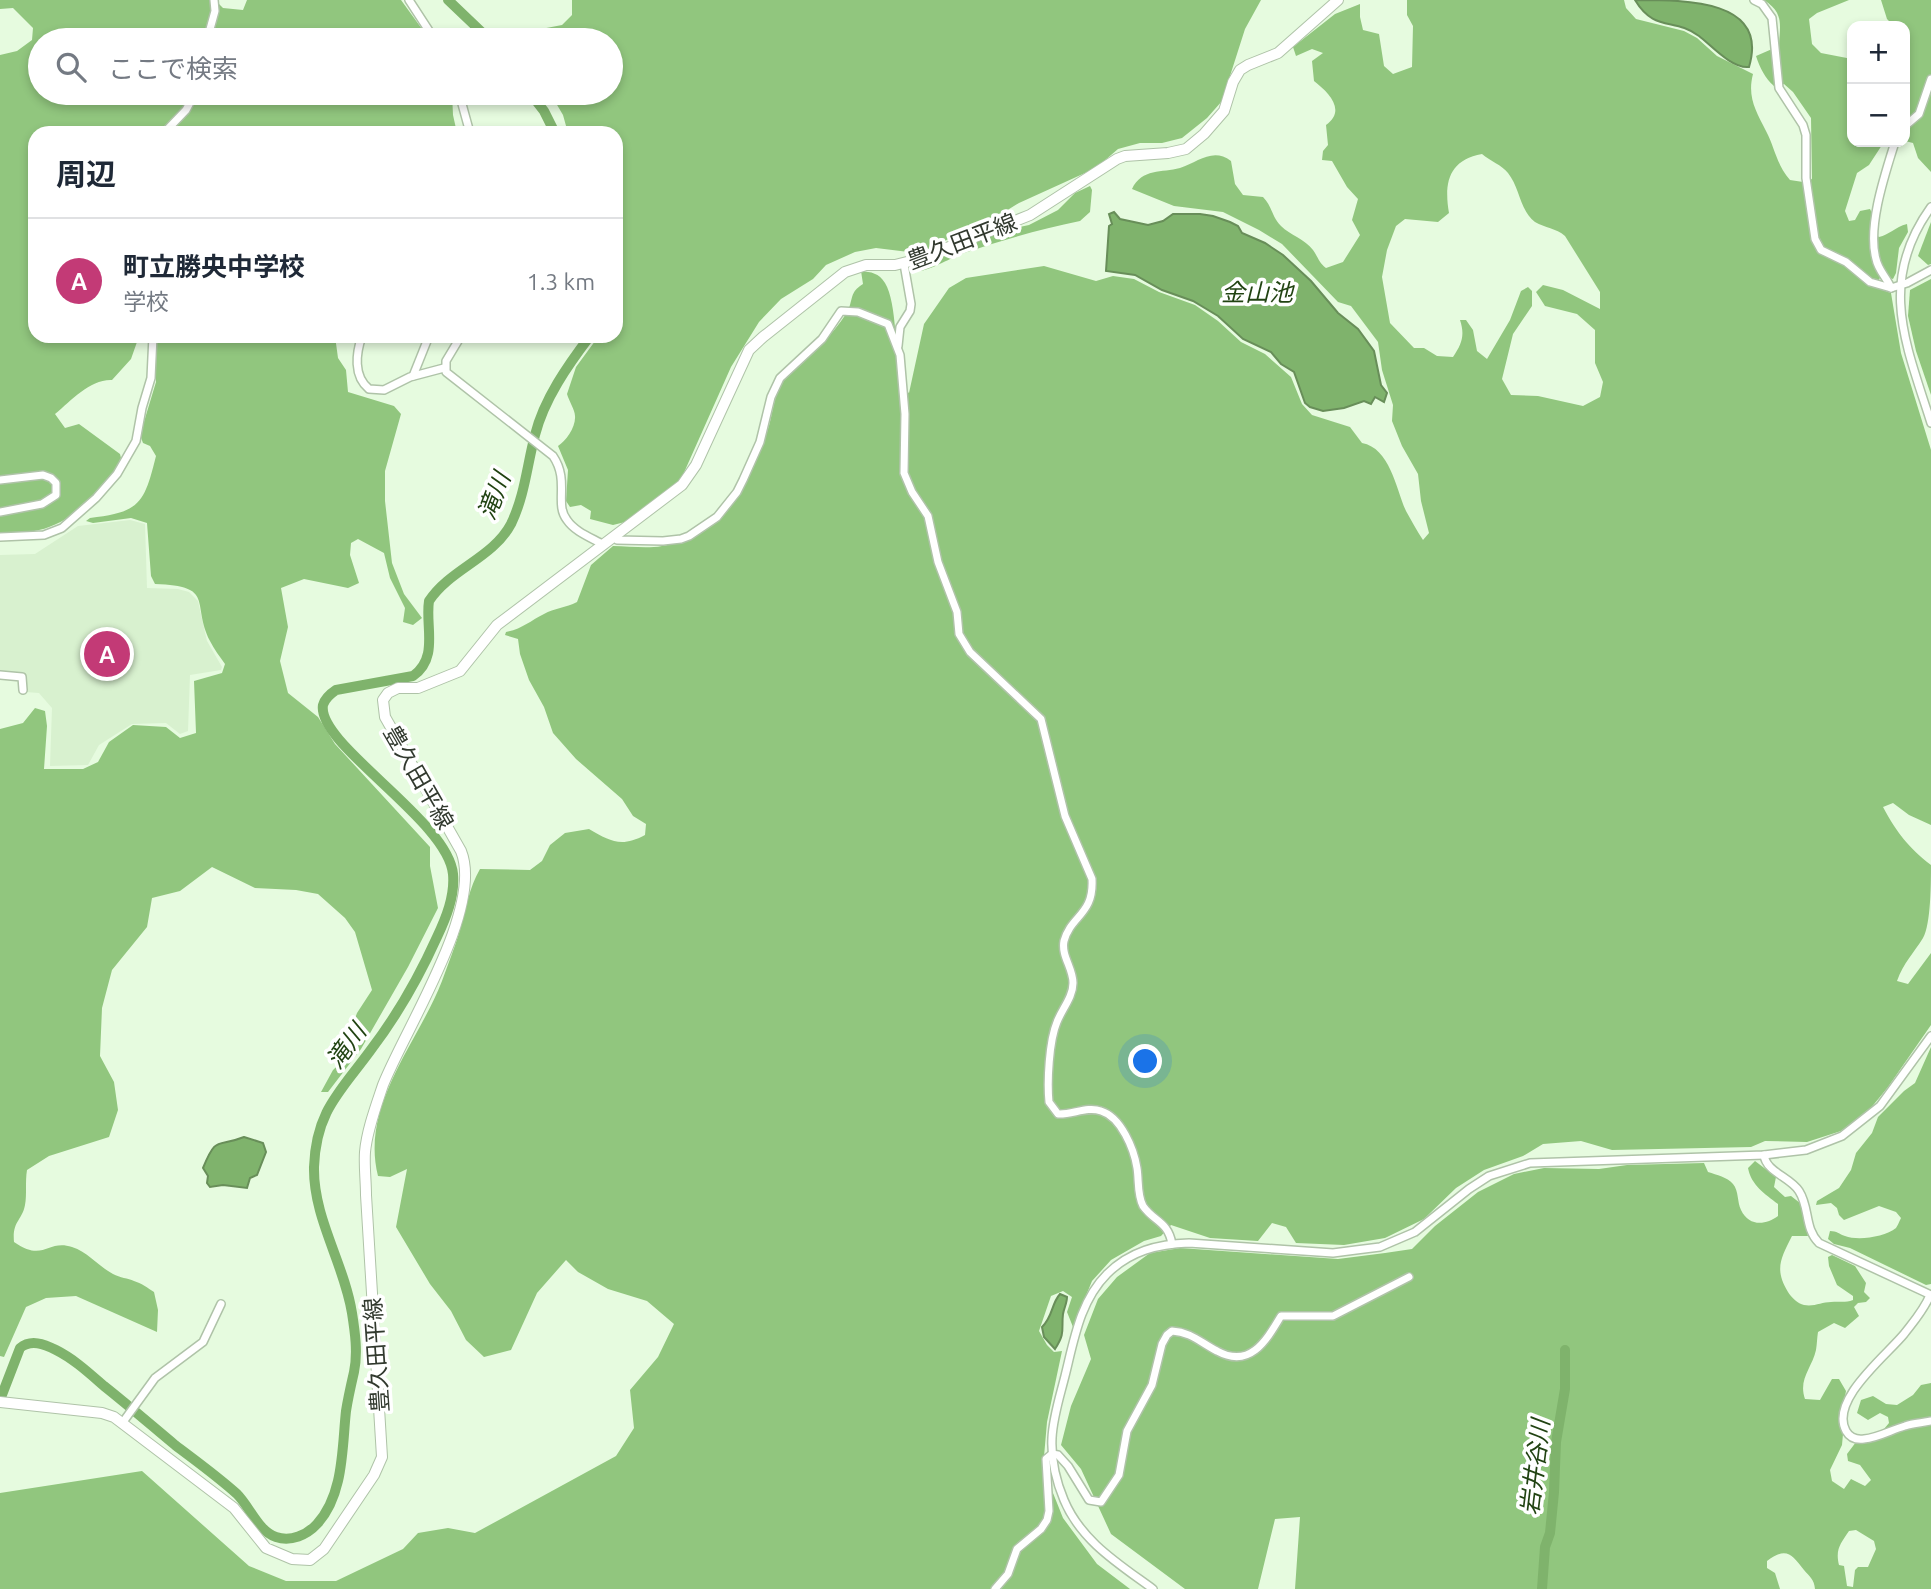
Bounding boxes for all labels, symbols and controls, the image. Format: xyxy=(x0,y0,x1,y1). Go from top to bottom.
map controls xyxy=(1847,21,1910,147)
button: + xyxy=(1847,21,1910,84)
search box xyxy=(28,28,623,105)
icon: search xyxy=(52,48,90,86)
text: ここで検索 xyxy=(108,54,238,83)
button: − xyxy=(1847,84,1910,147)
text: 周辺 xyxy=(56,157,116,191)
street label: 豊久田平線 xyxy=(904,209,1020,273)
text: 町立勝央中学校 xyxy=(123,252,305,281)
text: A xyxy=(71,269,87,294)
text: 1.3 km xyxy=(527,269,595,294)
water label: 金山池 xyxy=(1221,279,1295,306)
text: 学校 xyxy=(123,289,169,314)
water label: 滝川 xyxy=(473,466,516,523)
pin: A xyxy=(84,628,130,680)
street label: 豊久田平線 xyxy=(379,721,459,833)
water label: 滝川 xyxy=(321,1016,373,1073)
your location xyxy=(1128,1044,1162,1078)
street label: 豊久田平線 xyxy=(360,1297,392,1413)
water label: 岩井谷川 xyxy=(1516,1415,1555,1516)

